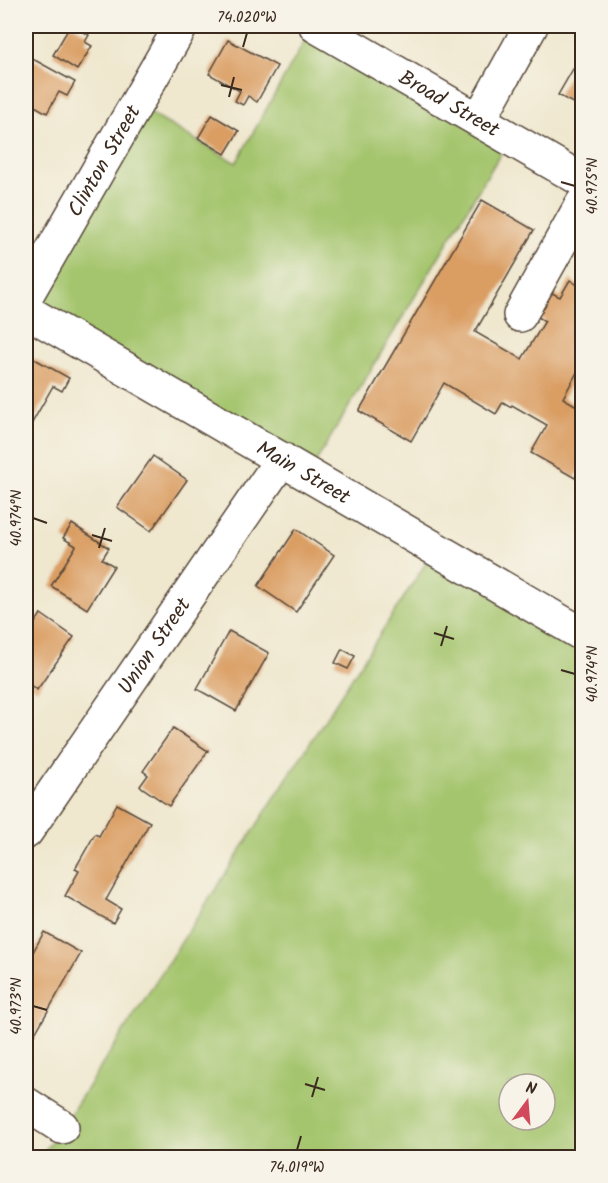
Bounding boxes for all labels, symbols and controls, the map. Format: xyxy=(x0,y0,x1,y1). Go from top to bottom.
text: 74.020°W xyxy=(217,6,277,30)
street label: Broad Street xyxy=(392,62,506,147)
street label: Clinton Street xyxy=(60,98,151,224)
text: 40.975°N xyxy=(581,158,605,214)
street label: Main Street xyxy=(249,433,357,514)
text: 40.974°N xyxy=(5,489,29,547)
street label: Union Street xyxy=(110,591,201,702)
text: 40.974°N xyxy=(581,645,605,703)
text: 40.973°N xyxy=(5,977,29,1035)
north arrow xyxy=(497,1072,557,1132)
text: N xyxy=(522,1076,539,1102)
text: 74.019°W xyxy=(269,1156,325,1180)

